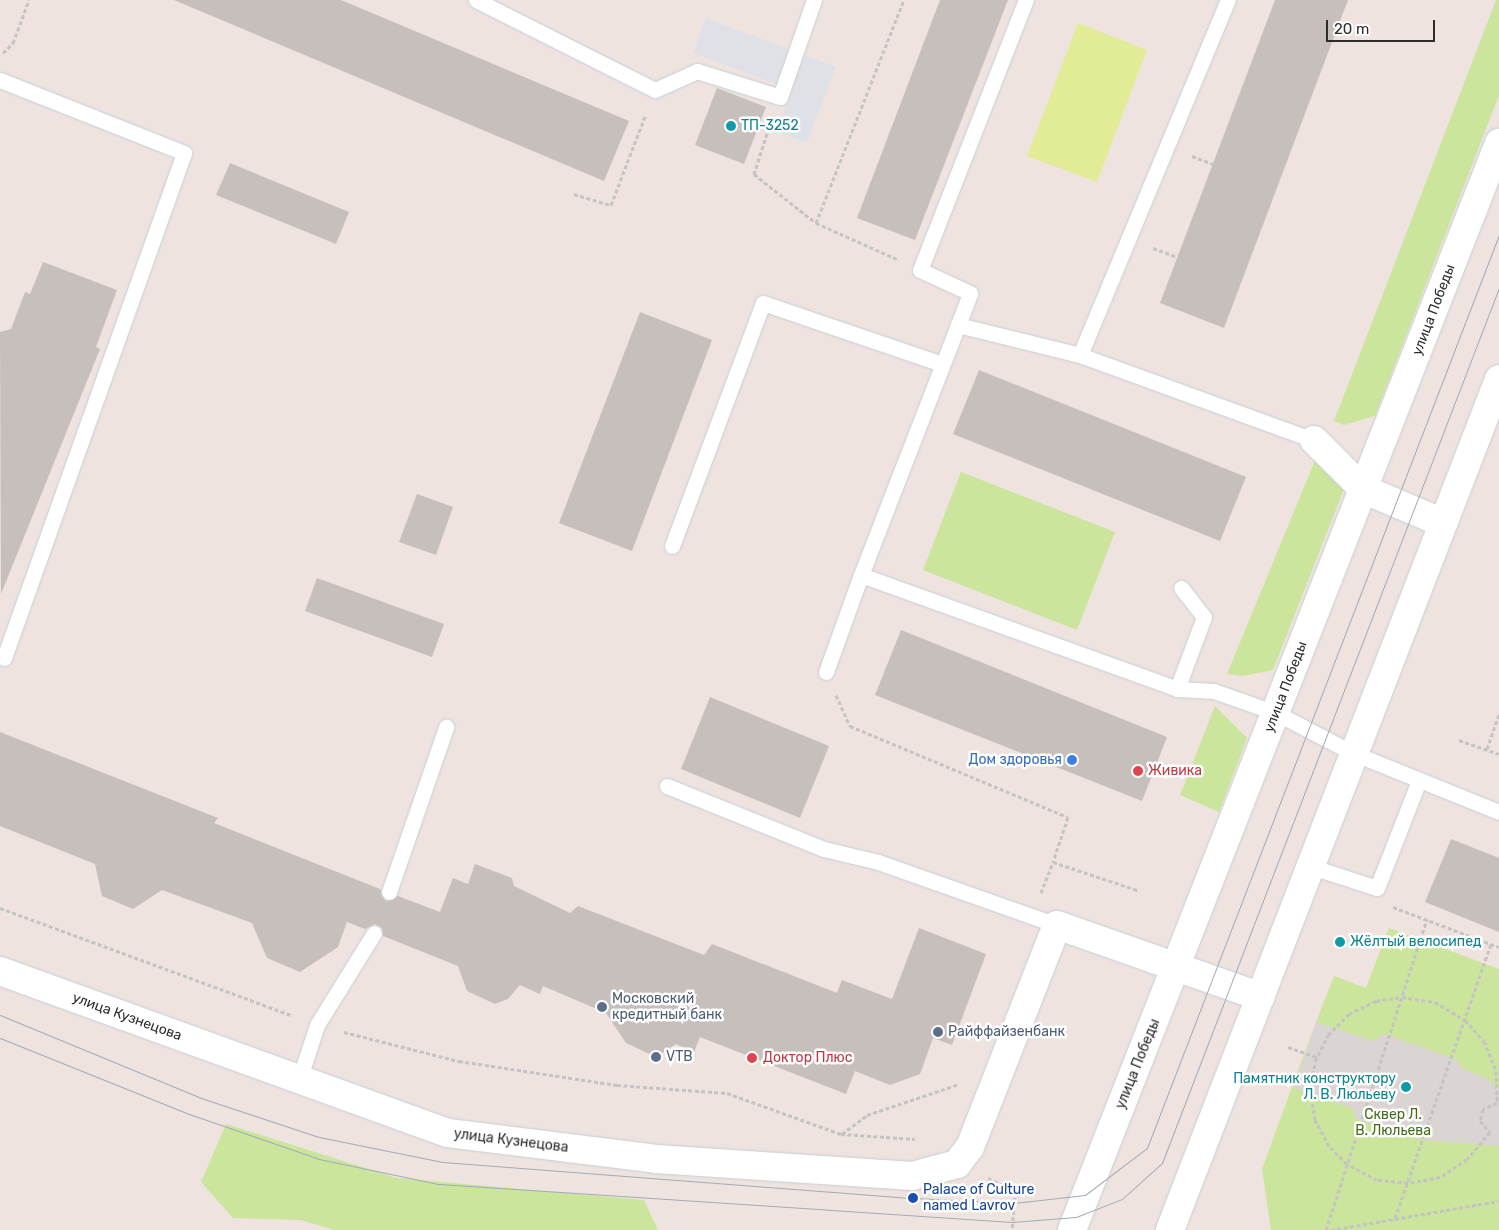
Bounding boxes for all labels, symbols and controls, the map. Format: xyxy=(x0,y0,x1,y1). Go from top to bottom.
scale bar xyxy=(1329,10,1438,42)
text: 20 m xyxy=(1334,20,1369,38)
place label: ТП-3252 xyxy=(741,118,799,134)
marker: ТП-3252 xyxy=(725,120,737,132)
street label: улица Победы xyxy=(1409,262,1459,358)
street label: улица Победы xyxy=(1261,639,1311,735)
place label: Дом здоровья xyxy=(969,752,1062,768)
marker: Дом здоровья xyxy=(1066,754,1078,766)
place label: Живика xyxy=(1148,763,1202,779)
marker: Живика xyxy=(1132,765,1144,777)
place label: Жёлтый велосипед xyxy=(1350,934,1481,950)
marker: Жёлтый велосипед xyxy=(1334,936,1346,948)
street label: улица Кузнецова xyxy=(70,989,184,1045)
place label: Московский кредитный банк xyxy=(612,991,722,1024)
marker: Московский кредитный банк xyxy=(596,1001,608,1013)
street label: улица Победы xyxy=(1112,1016,1164,1112)
place label: Райффайзенбанк xyxy=(948,1024,1065,1040)
marker: Райффайзенбанк xyxy=(932,1026,944,1038)
place label: VTB xyxy=(666,1049,693,1065)
place label: Доктор Плюс xyxy=(763,1050,852,1066)
marker: VTB xyxy=(650,1051,662,1063)
marker: Доктор Плюс xyxy=(745,1051,759,1065)
place label: Памятник конструктору Л. В. Люльеву xyxy=(1233,1071,1396,1104)
marker: Памятник конструктору Л. В. Люльеву xyxy=(1400,1081,1412,1093)
park label: Сквер Л. В. Люльева xyxy=(1355,1107,1431,1140)
street label: улица Кузнецова xyxy=(453,1126,569,1156)
place label: Palace of Culture named Lavrov xyxy=(923,1182,1035,1214)
marker: Palace of Culture named Lavrov xyxy=(907,1192,919,1204)

